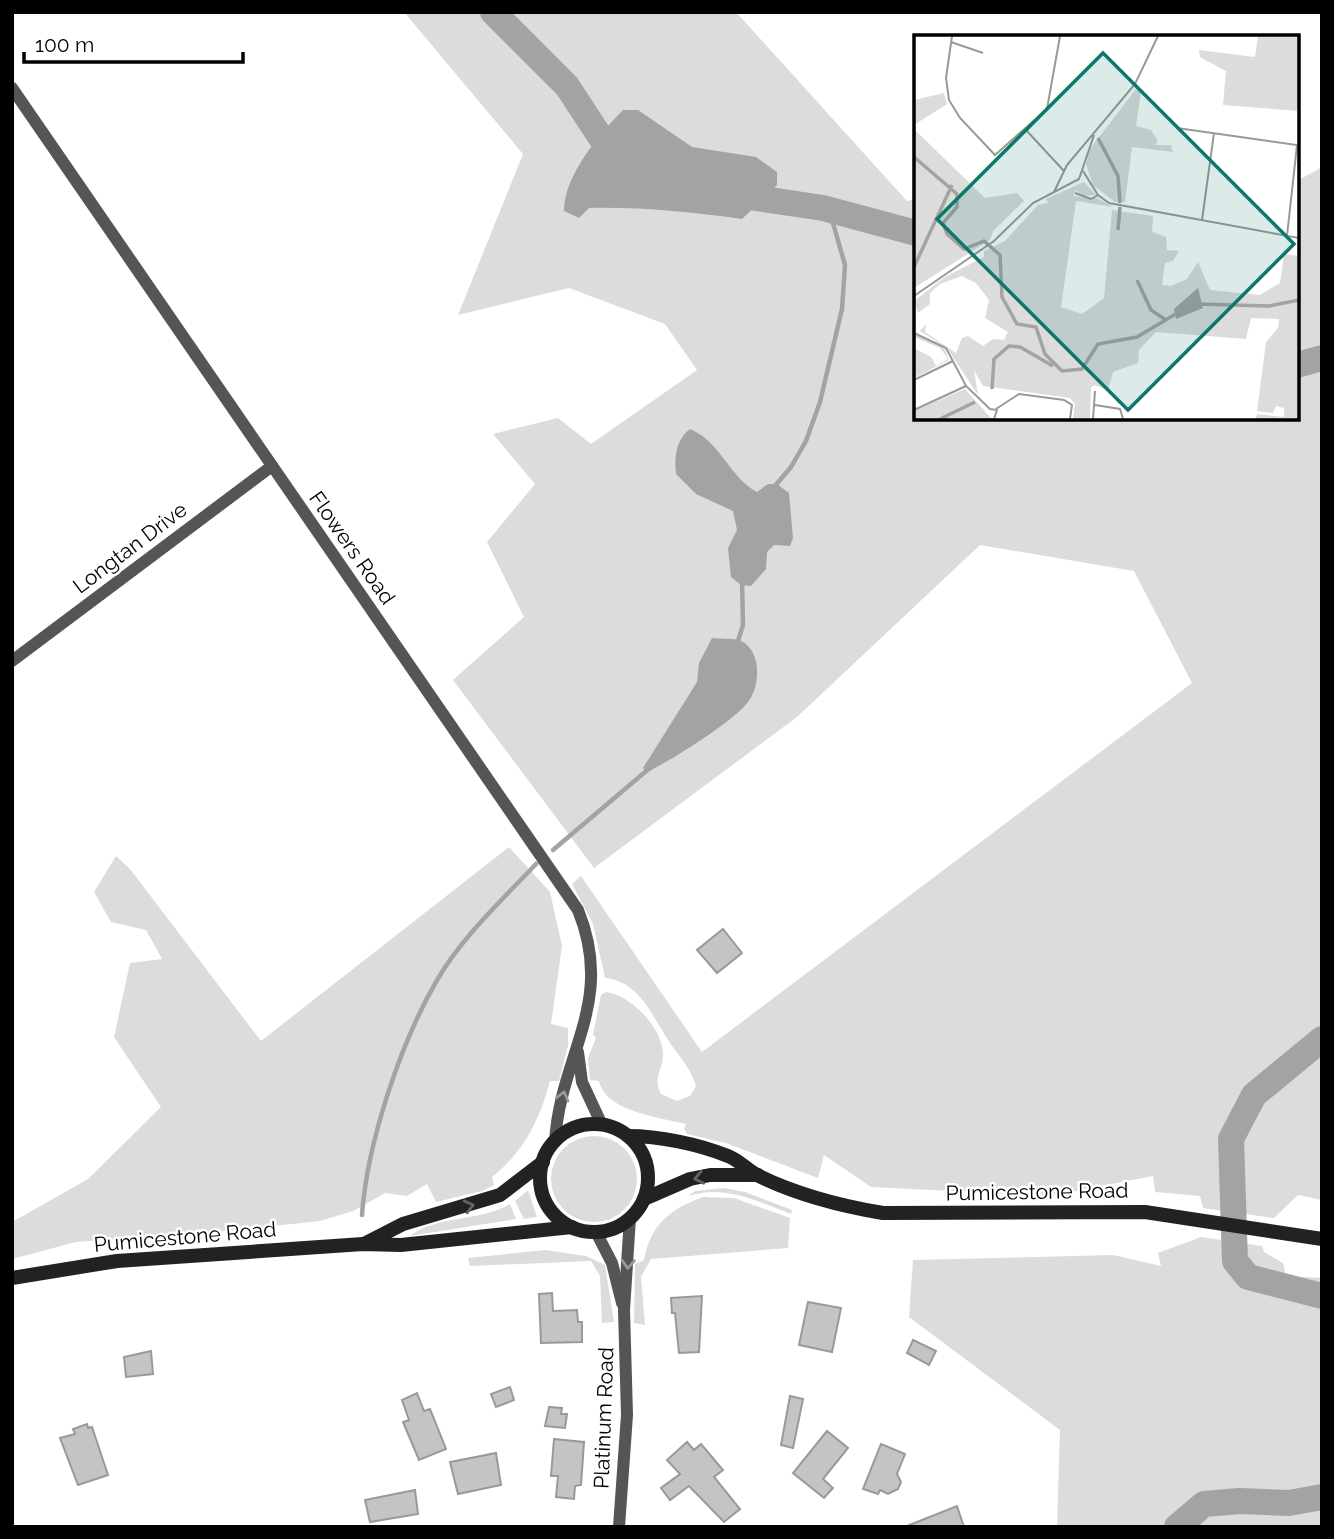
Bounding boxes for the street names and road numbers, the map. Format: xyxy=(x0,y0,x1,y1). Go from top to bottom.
street label: Flowers Road xyxy=(304,486,401,609)
street label: Longtan Drive xyxy=(68,497,191,598)
street label: Pumicestone Road xyxy=(945,1177,1129,1206)
street label: Pumicestone Road xyxy=(93,1216,277,1257)
street label: Platinum Road xyxy=(589,1347,618,1489)

